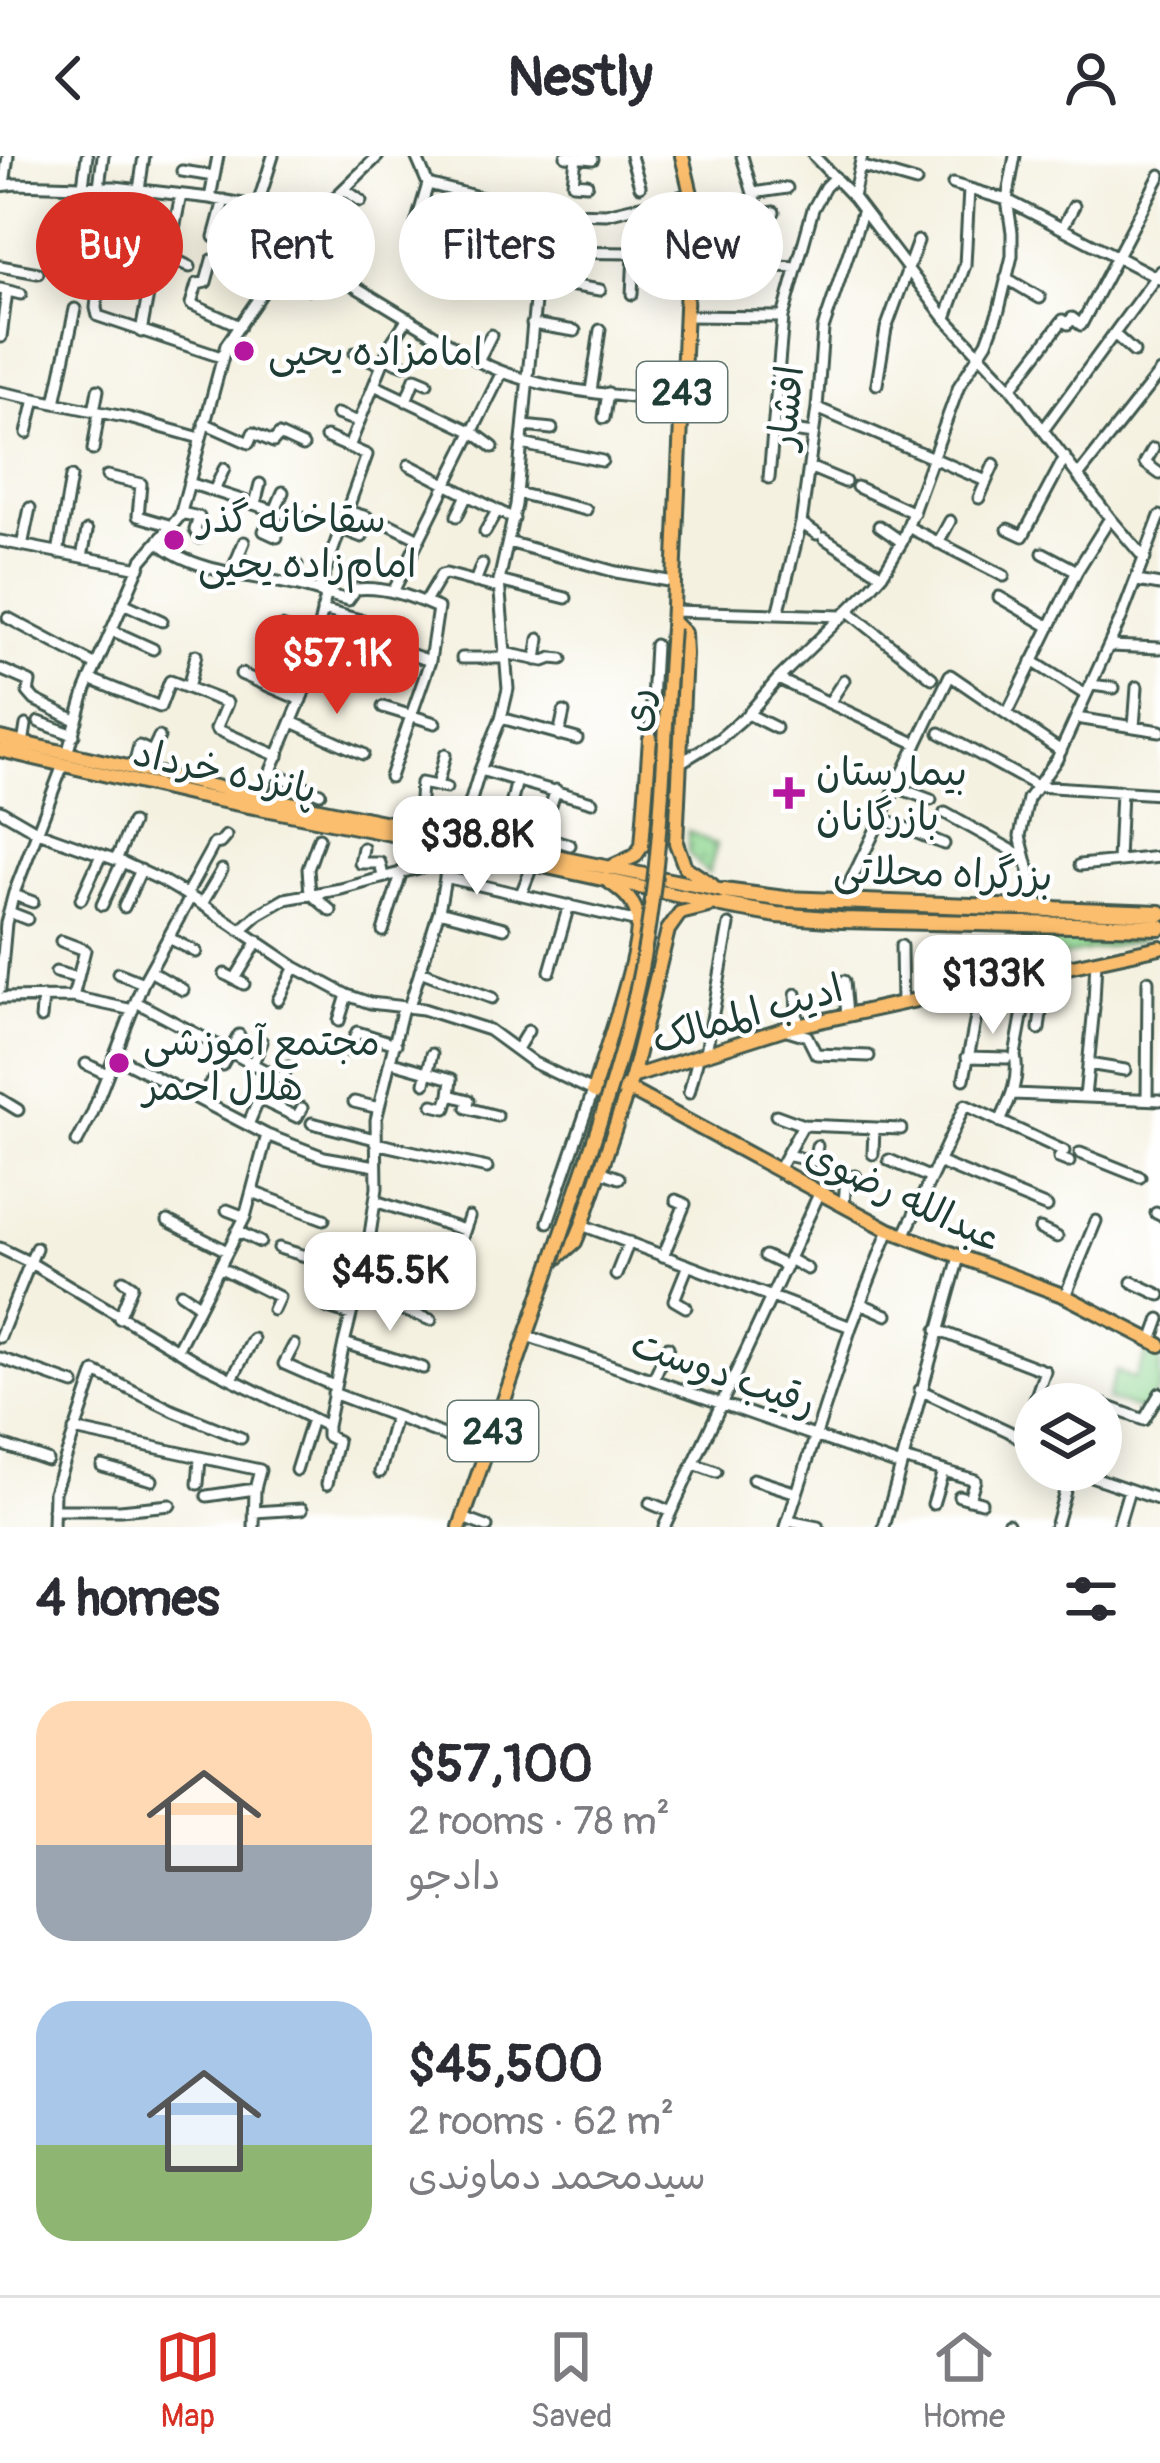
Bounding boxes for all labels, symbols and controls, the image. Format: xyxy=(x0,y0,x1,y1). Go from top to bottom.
text: Nestly xyxy=(508,44,652,112)
icon: back xyxy=(36,45,102,111)
icon: person xyxy=(1058,45,1124,111)
chip: Buy xyxy=(36,192,183,300)
chip: Rent xyxy=(207,192,375,300)
chip: Filters xyxy=(399,192,597,300)
chip: New xyxy=(621,192,783,300)
place label: امامزاده یحیی xyxy=(268,328,483,377)
marker: امامزاده یحیی xyxy=(231,338,257,364)
road number: 243 xyxy=(637,362,727,422)
street label: افشار xyxy=(757,363,815,454)
place label: سقاخانه گذر امام‌زاده یحیی xyxy=(195,495,417,593)
marker: سقاخانه گذر امام‌زاده یحیی xyxy=(161,527,187,553)
pin: $57.1K xyxy=(239,615,435,717)
text: $57.1K xyxy=(282,629,392,678)
street label: ری xyxy=(612,686,663,734)
street label: پانزده خرداد xyxy=(129,728,321,815)
place label: بیمارستان بازرگانان xyxy=(816,748,967,842)
marker: بیمارستان بازرگانان xyxy=(773,777,805,809)
pin: $38.8K xyxy=(379,796,575,898)
text: $38.8K xyxy=(420,810,534,859)
street label: بزرگراه محلاتی xyxy=(832,845,1053,902)
pin: $133K xyxy=(909,935,1077,1037)
text: $133K xyxy=(941,949,1045,998)
street label: ادیب الممالک xyxy=(646,964,849,1065)
place label: مجتمع آموزشی هلال احمر xyxy=(140,1018,380,1112)
marker: مجتمع آموزشی هلال احمر xyxy=(106,1050,132,1076)
street label: عبدالله رضوی xyxy=(798,1130,1009,1263)
pin: $45.5K xyxy=(292,1232,488,1334)
text: $45.5K xyxy=(331,1246,449,1295)
street label: رقیب دوست xyxy=(625,1319,822,1428)
map controls xyxy=(1014,1383,1122,1491)
button: layers xyxy=(1014,1383,1122,1491)
road number: 243 xyxy=(448,1401,538,1461)
icon: filters xyxy=(1058,1566,1124,1632)
text: 4 homes xyxy=(36,1567,220,1631)
text: $57,100 xyxy=(408,1733,593,1797)
icon: home xyxy=(132,1749,276,1893)
text: 2 rooms · 78 m² xyxy=(408,1797,670,1846)
text: دادجو xyxy=(408,1852,501,1901)
text: $45,500 xyxy=(408,2033,603,2097)
icon: home xyxy=(132,2049,276,2193)
text: 2 rooms · 62 m² xyxy=(408,2097,674,2146)
text: سیدمحمد دماوندی xyxy=(408,2152,706,2201)
tab: Map xyxy=(155,2324,221,2437)
tab: Saved xyxy=(530,2324,612,2437)
tab: Home xyxy=(922,2324,1005,2437)

